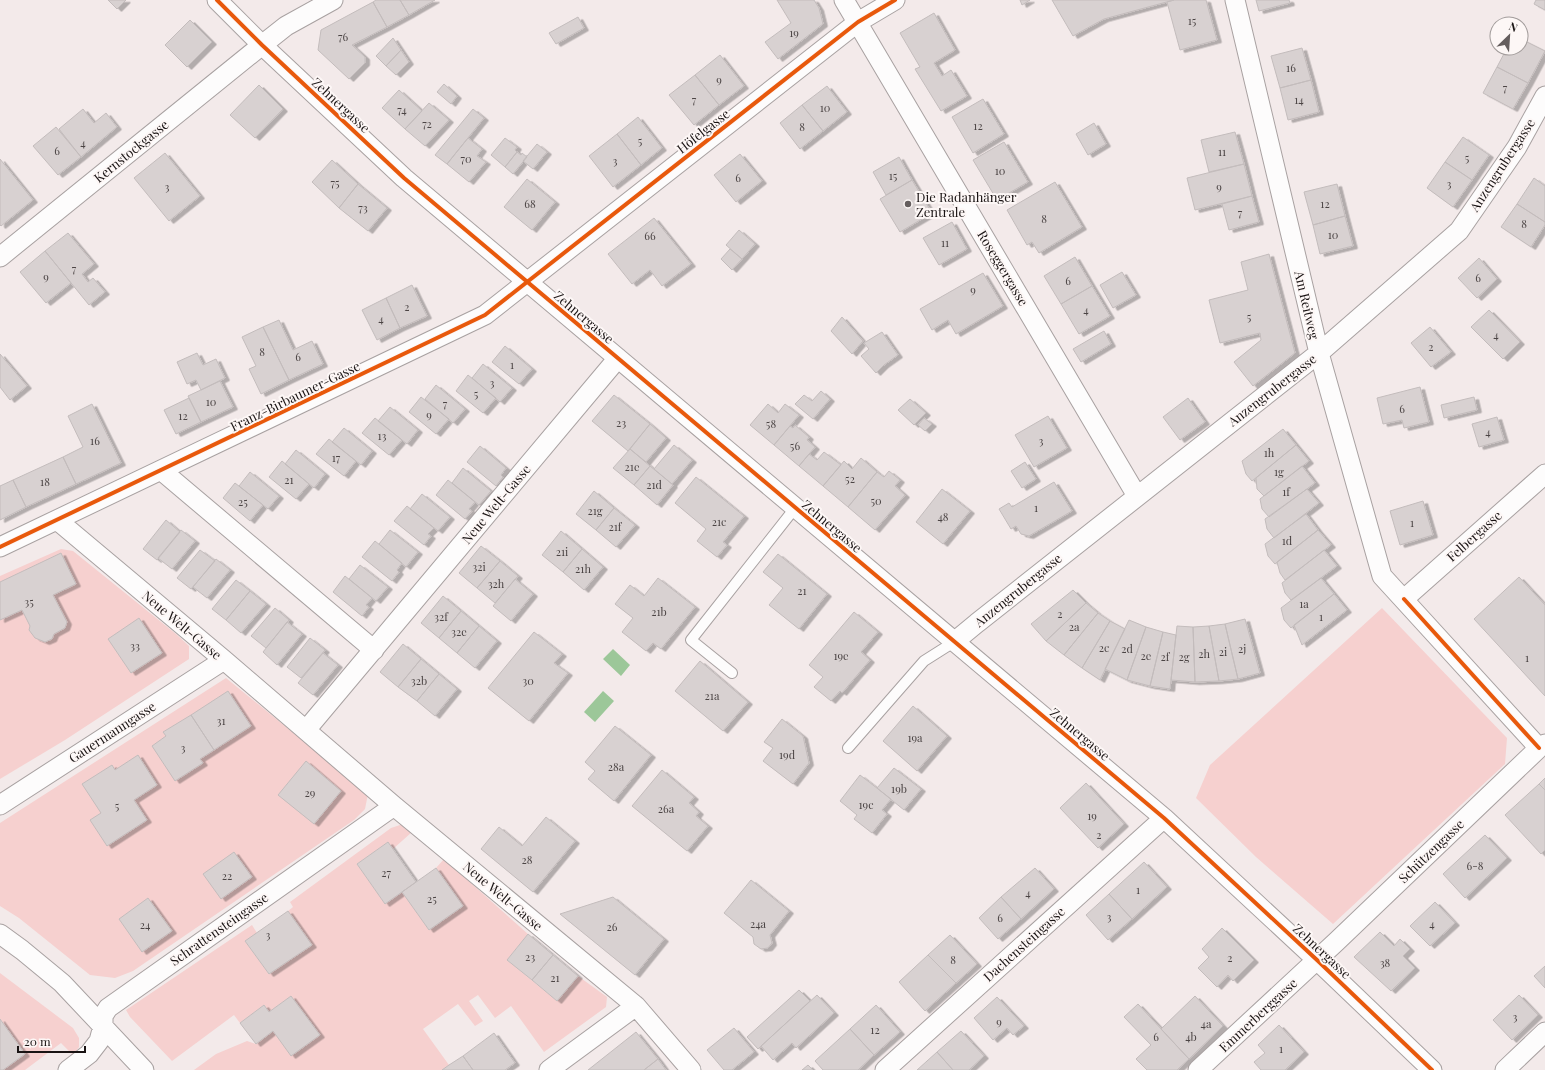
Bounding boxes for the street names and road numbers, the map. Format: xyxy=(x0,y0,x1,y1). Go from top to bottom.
street label: Zehnergasse xyxy=(309,73,374,136)
street label: Höfelgasse xyxy=(673,104,733,157)
street label: Kernstockgasse xyxy=(90,115,172,186)
street label: Anzengrubergasse xyxy=(1465,115,1538,215)
street label: Roseggergasse xyxy=(974,227,1033,309)
street label: Am Reitweg xyxy=(1291,268,1324,341)
street label: Zehnergasse xyxy=(551,287,618,347)
street label: Anzengrubergasse xyxy=(1223,350,1320,430)
street label: Franz-Birbaumer-Gasse xyxy=(227,357,363,434)
street label: Neue Welt-Gasse xyxy=(457,460,534,547)
street label: Zehnergasse xyxy=(799,496,866,556)
street label: Felbergasse xyxy=(1443,506,1505,565)
street label: Anzengrubergasse xyxy=(970,549,1065,631)
street label: Neue Welt-Gasse xyxy=(139,586,226,663)
street label: Gauermanngasse xyxy=(65,697,159,766)
street label: Zehnergasse xyxy=(1047,704,1114,764)
street label: Schützengasse xyxy=(1394,815,1467,886)
street label: Neue Welt-Gasse xyxy=(460,857,547,934)
street label: Schrattensteingasse xyxy=(166,888,271,969)
street label: Dachensteingasse xyxy=(979,902,1068,985)
street label: Zehnergasse xyxy=(1290,919,1355,982)
street label: Emmerberggasse xyxy=(1215,974,1301,1055)

